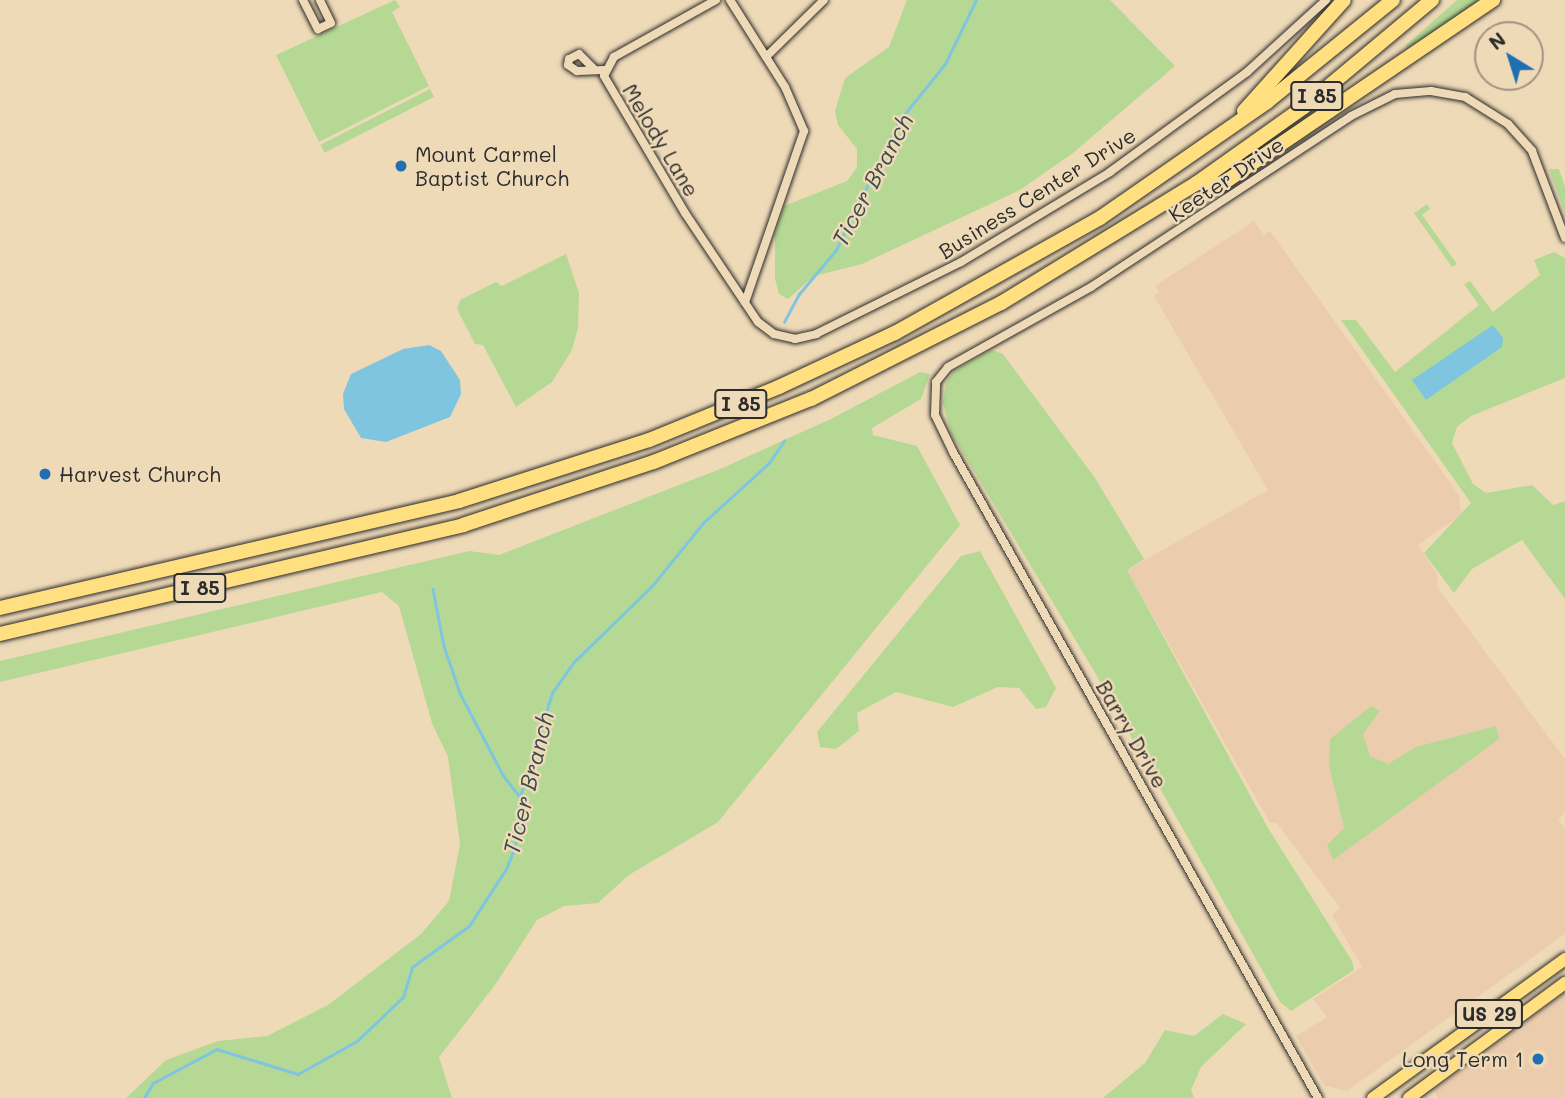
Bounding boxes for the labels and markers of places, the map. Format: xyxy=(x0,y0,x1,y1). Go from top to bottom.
place label: Mount Carmel Baptist Church xyxy=(415,141,569,191)
marker: Mount Carmel Baptist Church xyxy=(393,158,409,174)
place label: Harvest Church xyxy=(59,461,221,487)
marker: Harvest Church xyxy=(37,466,53,482)
place label: Long Term 1 xyxy=(1402,1046,1524,1072)
marker: Long Term 1 xyxy=(1530,1051,1546,1067)

